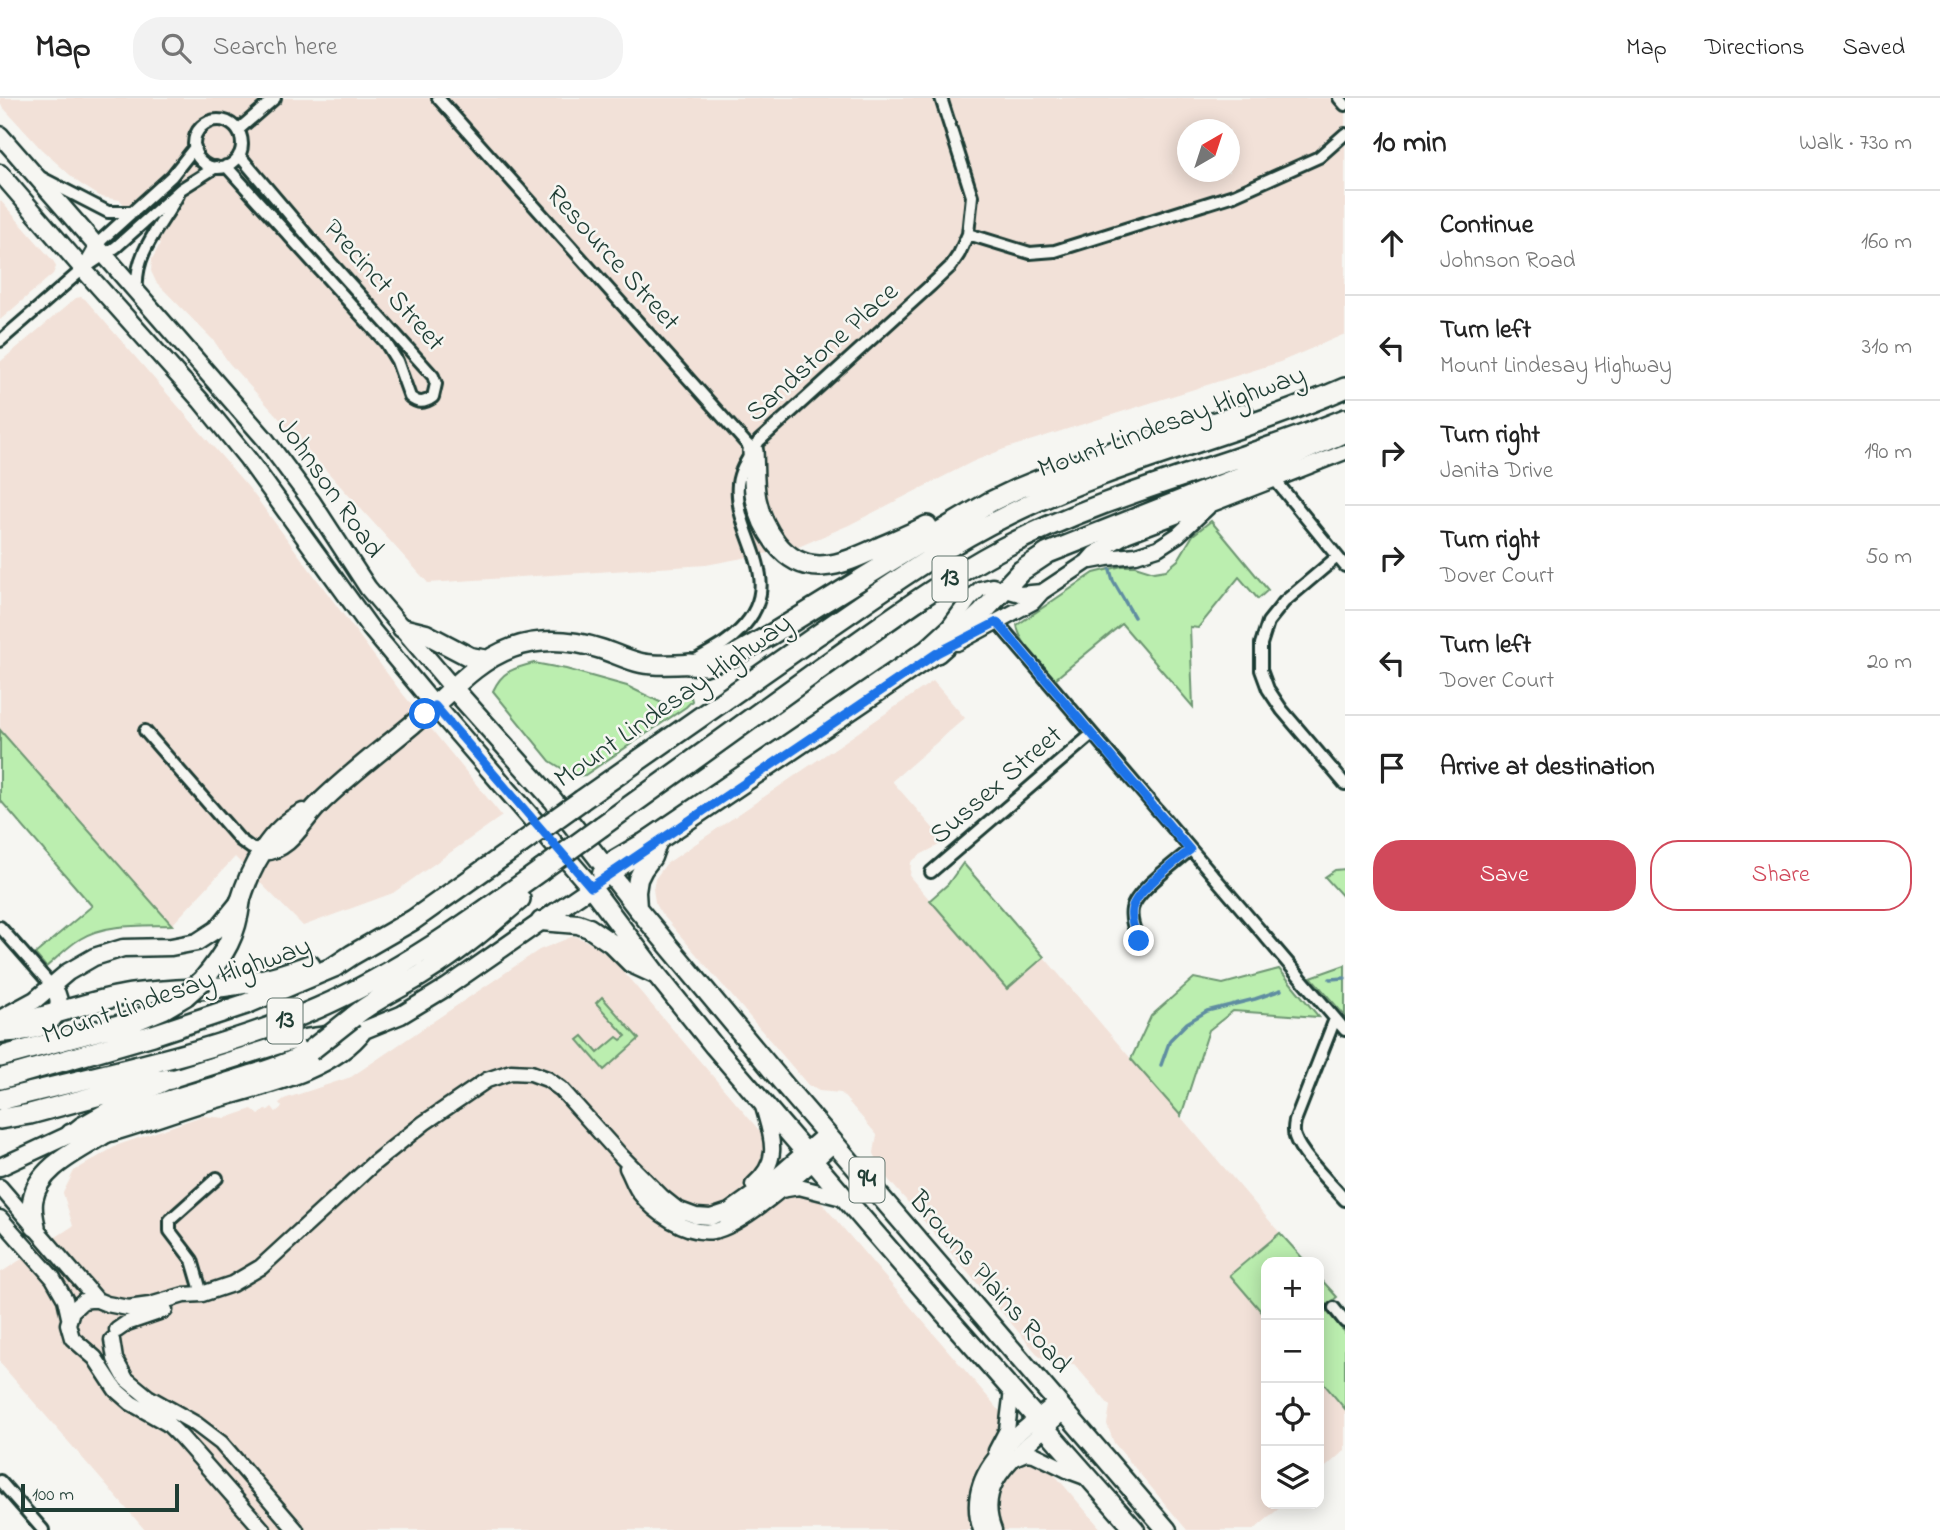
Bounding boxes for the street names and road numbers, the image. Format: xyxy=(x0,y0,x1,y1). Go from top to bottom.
street label: Resource Street xyxy=(535,177,689,341)
street label: Precinct Street xyxy=(312,210,454,362)
street label: Sandstone Place xyxy=(737,273,909,433)
street label: Mount Lindesay Highway xyxy=(1032,355,1312,491)
street label: Johnson Road xyxy=(265,409,393,568)
road number: 13 xyxy=(932,556,968,601)
street label: Mount Lindesay Highway xyxy=(547,604,801,800)
street label: Sussex Street xyxy=(921,716,1073,856)
street label: Mount Lindesay Highway xyxy=(37,927,317,1057)
road number: 13 xyxy=(268,998,302,1044)
road number: 94 xyxy=(850,1158,884,1203)
street label: Browns Plains Road xyxy=(897,1182,1080,1384)

